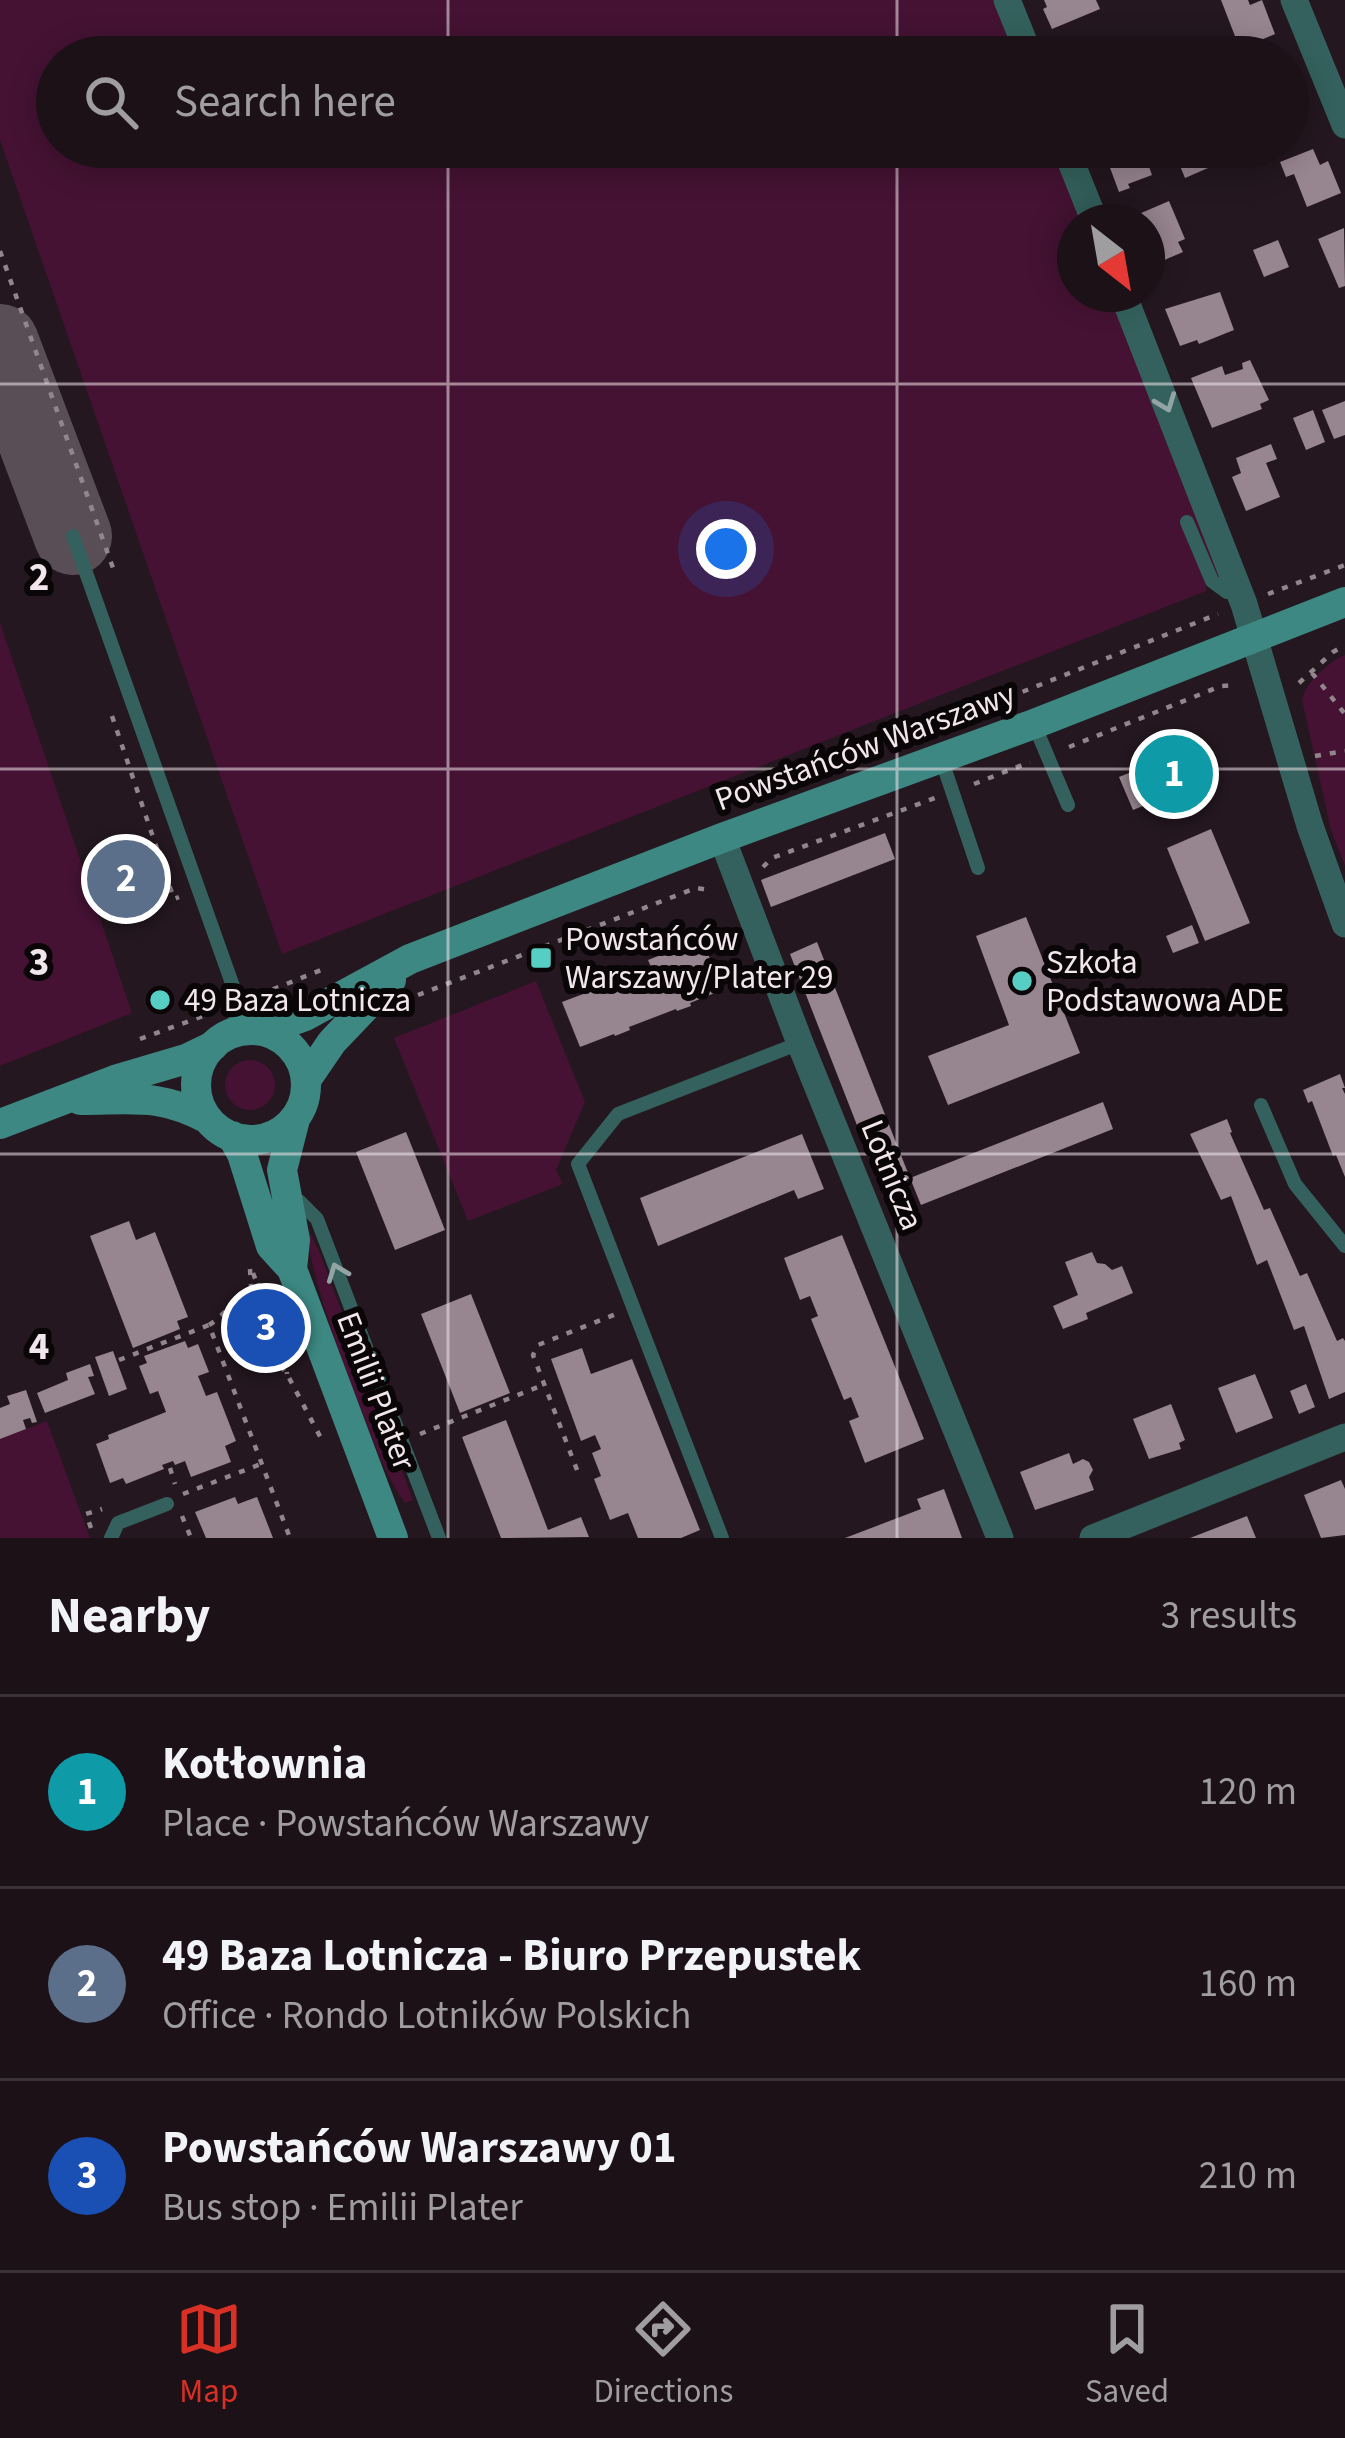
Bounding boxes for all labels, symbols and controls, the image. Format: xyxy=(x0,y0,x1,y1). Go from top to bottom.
search box xyxy=(36,36,1309,168)
icon: search xyxy=(78,69,144,135)
text: Search here xyxy=(174,70,396,134)
north arrow xyxy=(1057,204,1165,312)
one-way arrow xyxy=(1151,391,1176,412)
your location xyxy=(696,519,756,579)
text: 2 xyxy=(29,550,49,606)
street label: Powstańców Warszawy xyxy=(708,671,1022,823)
pin: 1 xyxy=(1135,729,1213,819)
pin: 2 xyxy=(87,834,165,924)
place label: Powstańców Warszawy/Plater 29 xyxy=(565,916,834,1001)
text: 3 xyxy=(29,935,49,991)
place label: Szkoła Podstawowa ADE xyxy=(1046,939,1284,1024)
marker: Powstańców Warszawy/Plater 29 xyxy=(528,945,554,971)
marker: Szkoła Podstawowa ADE xyxy=(1009,968,1035,994)
place label: 49 Baza Lotnicza xyxy=(184,977,411,1024)
marker: 49 Baza Lotnicza xyxy=(147,987,173,1013)
street label: Lotnicza xyxy=(849,1113,935,1237)
one-way arrow xyxy=(327,1262,352,1283)
pin: 3 xyxy=(227,1283,305,1373)
street label: Emilii Plater xyxy=(324,1305,428,1477)
text: 4 xyxy=(29,1319,49,1375)
text: Nearby xyxy=(48,1580,210,1652)
text: 3 results xyxy=(1161,1588,1297,1644)
text: Kotłownia xyxy=(162,1732,367,1796)
text: 1 xyxy=(77,1764,97,1820)
text: 120 m xyxy=(1199,1764,1297,1820)
text: Place · Powstańców Warszawy xyxy=(162,1796,649,1852)
text: 49 Baza Lotnicza - Biuro Przepustek xyxy=(162,1924,861,1988)
text: 2 xyxy=(77,1956,97,2012)
text: 160 m xyxy=(1199,1956,1297,2012)
text: Office · Rondo Lotników Polskich xyxy=(162,1988,691,2044)
text: Powstańców Warszawy 01 xyxy=(162,2116,677,2180)
text: 3 xyxy=(77,2148,97,2204)
text: 210 m xyxy=(1199,2148,1297,2204)
text: Bus stop · Emilii Plater xyxy=(162,2180,523,2236)
tab: Map xyxy=(176,2296,242,2415)
tab: Directions xyxy=(594,2296,733,2415)
tab: Saved xyxy=(1085,2296,1169,2415)

